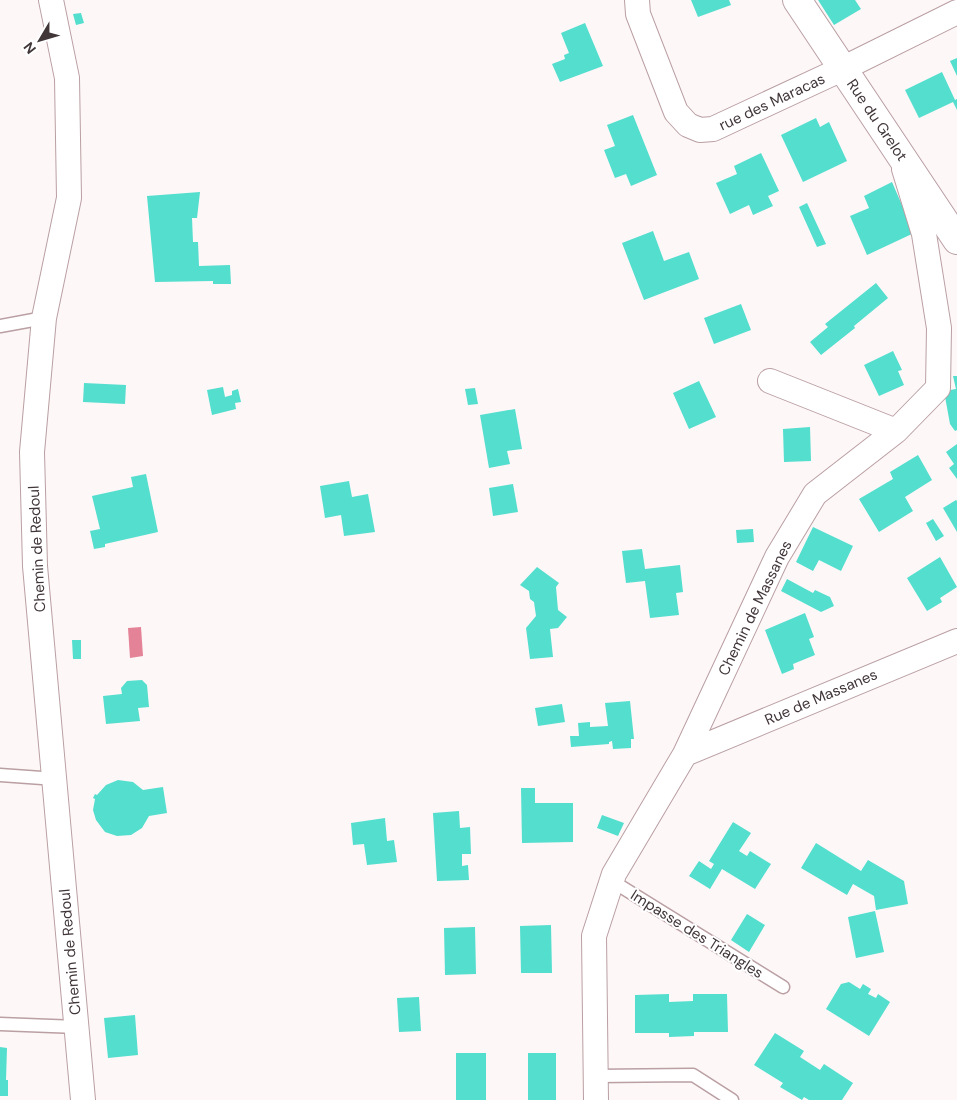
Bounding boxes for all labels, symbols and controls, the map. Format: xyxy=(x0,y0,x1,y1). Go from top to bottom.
north arrow xyxy=(15,15,65,65)
text: N xyxy=(20,38,40,58)
street label: rue des Maracas xyxy=(716,69,828,135)
street label: Rue du Grelot xyxy=(842,75,912,165)
street label: Chemin de Redoul xyxy=(24,485,50,613)
street label: Chemin de Massanes xyxy=(714,537,796,679)
street label: Rue de Massanes xyxy=(762,664,880,730)
street label: Impasse des Triangles xyxy=(627,885,767,983)
street label: Chemin de Redoul xyxy=(55,888,85,1016)

